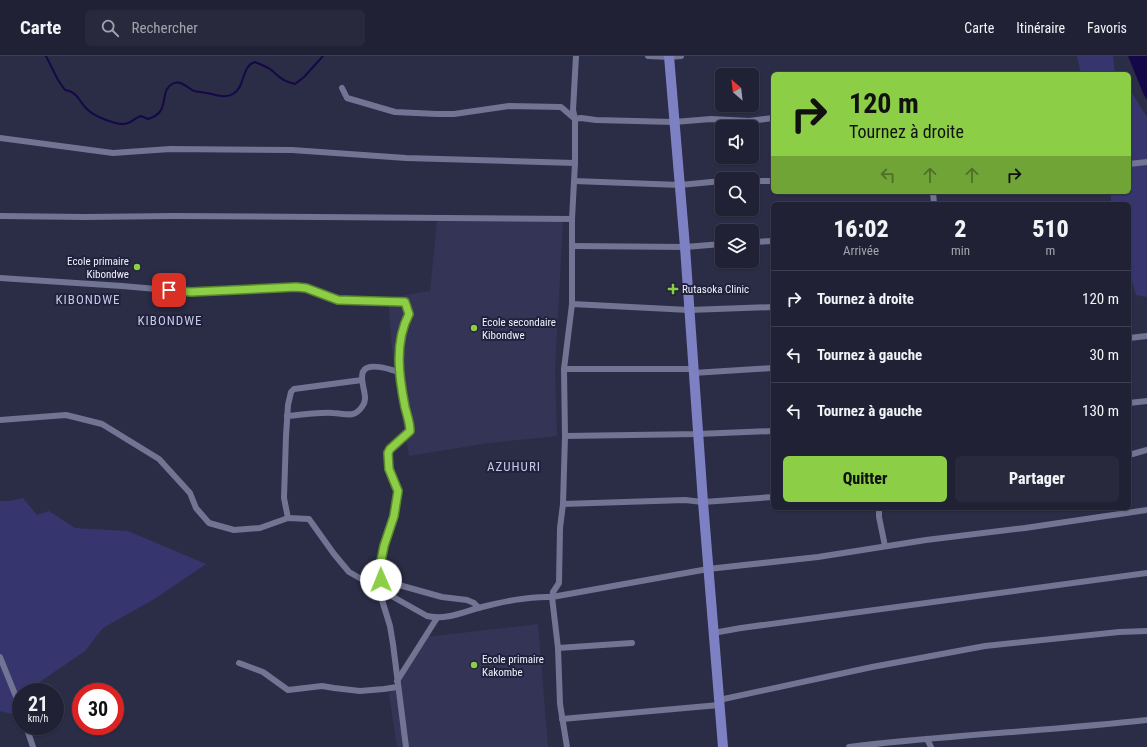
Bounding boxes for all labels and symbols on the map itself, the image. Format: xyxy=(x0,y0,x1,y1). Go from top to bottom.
north arrow xyxy=(715,68,759,112)
place label: Ecole primaire Kibondwe xyxy=(67,255,129,281)
marker: Ecole primaire Kibondwe xyxy=(132,262,142,272)
pin xyxy=(152,273,186,307)
marker: Rutasoka Clinic xyxy=(667,283,679,295)
place label: Rutasoka Clinic xyxy=(682,283,749,296)
district label: KIBONDWE xyxy=(55,292,121,307)
district label: KIBONDWE xyxy=(137,313,203,328)
place label: Ecole secondaire Kibondwe xyxy=(482,316,556,342)
marker: Ecole secondaire Kibondwe xyxy=(469,323,479,333)
district label: AZUHURI xyxy=(487,459,541,474)
position arrow xyxy=(360,559,402,601)
place label: Ecole primaire Kakombe xyxy=(482,653,544,679)
marker: Ecole primaire Kakombe xyxy=(469,660,479,670)
speed limit sign: 30 xyxy=(72,683,124,735)

